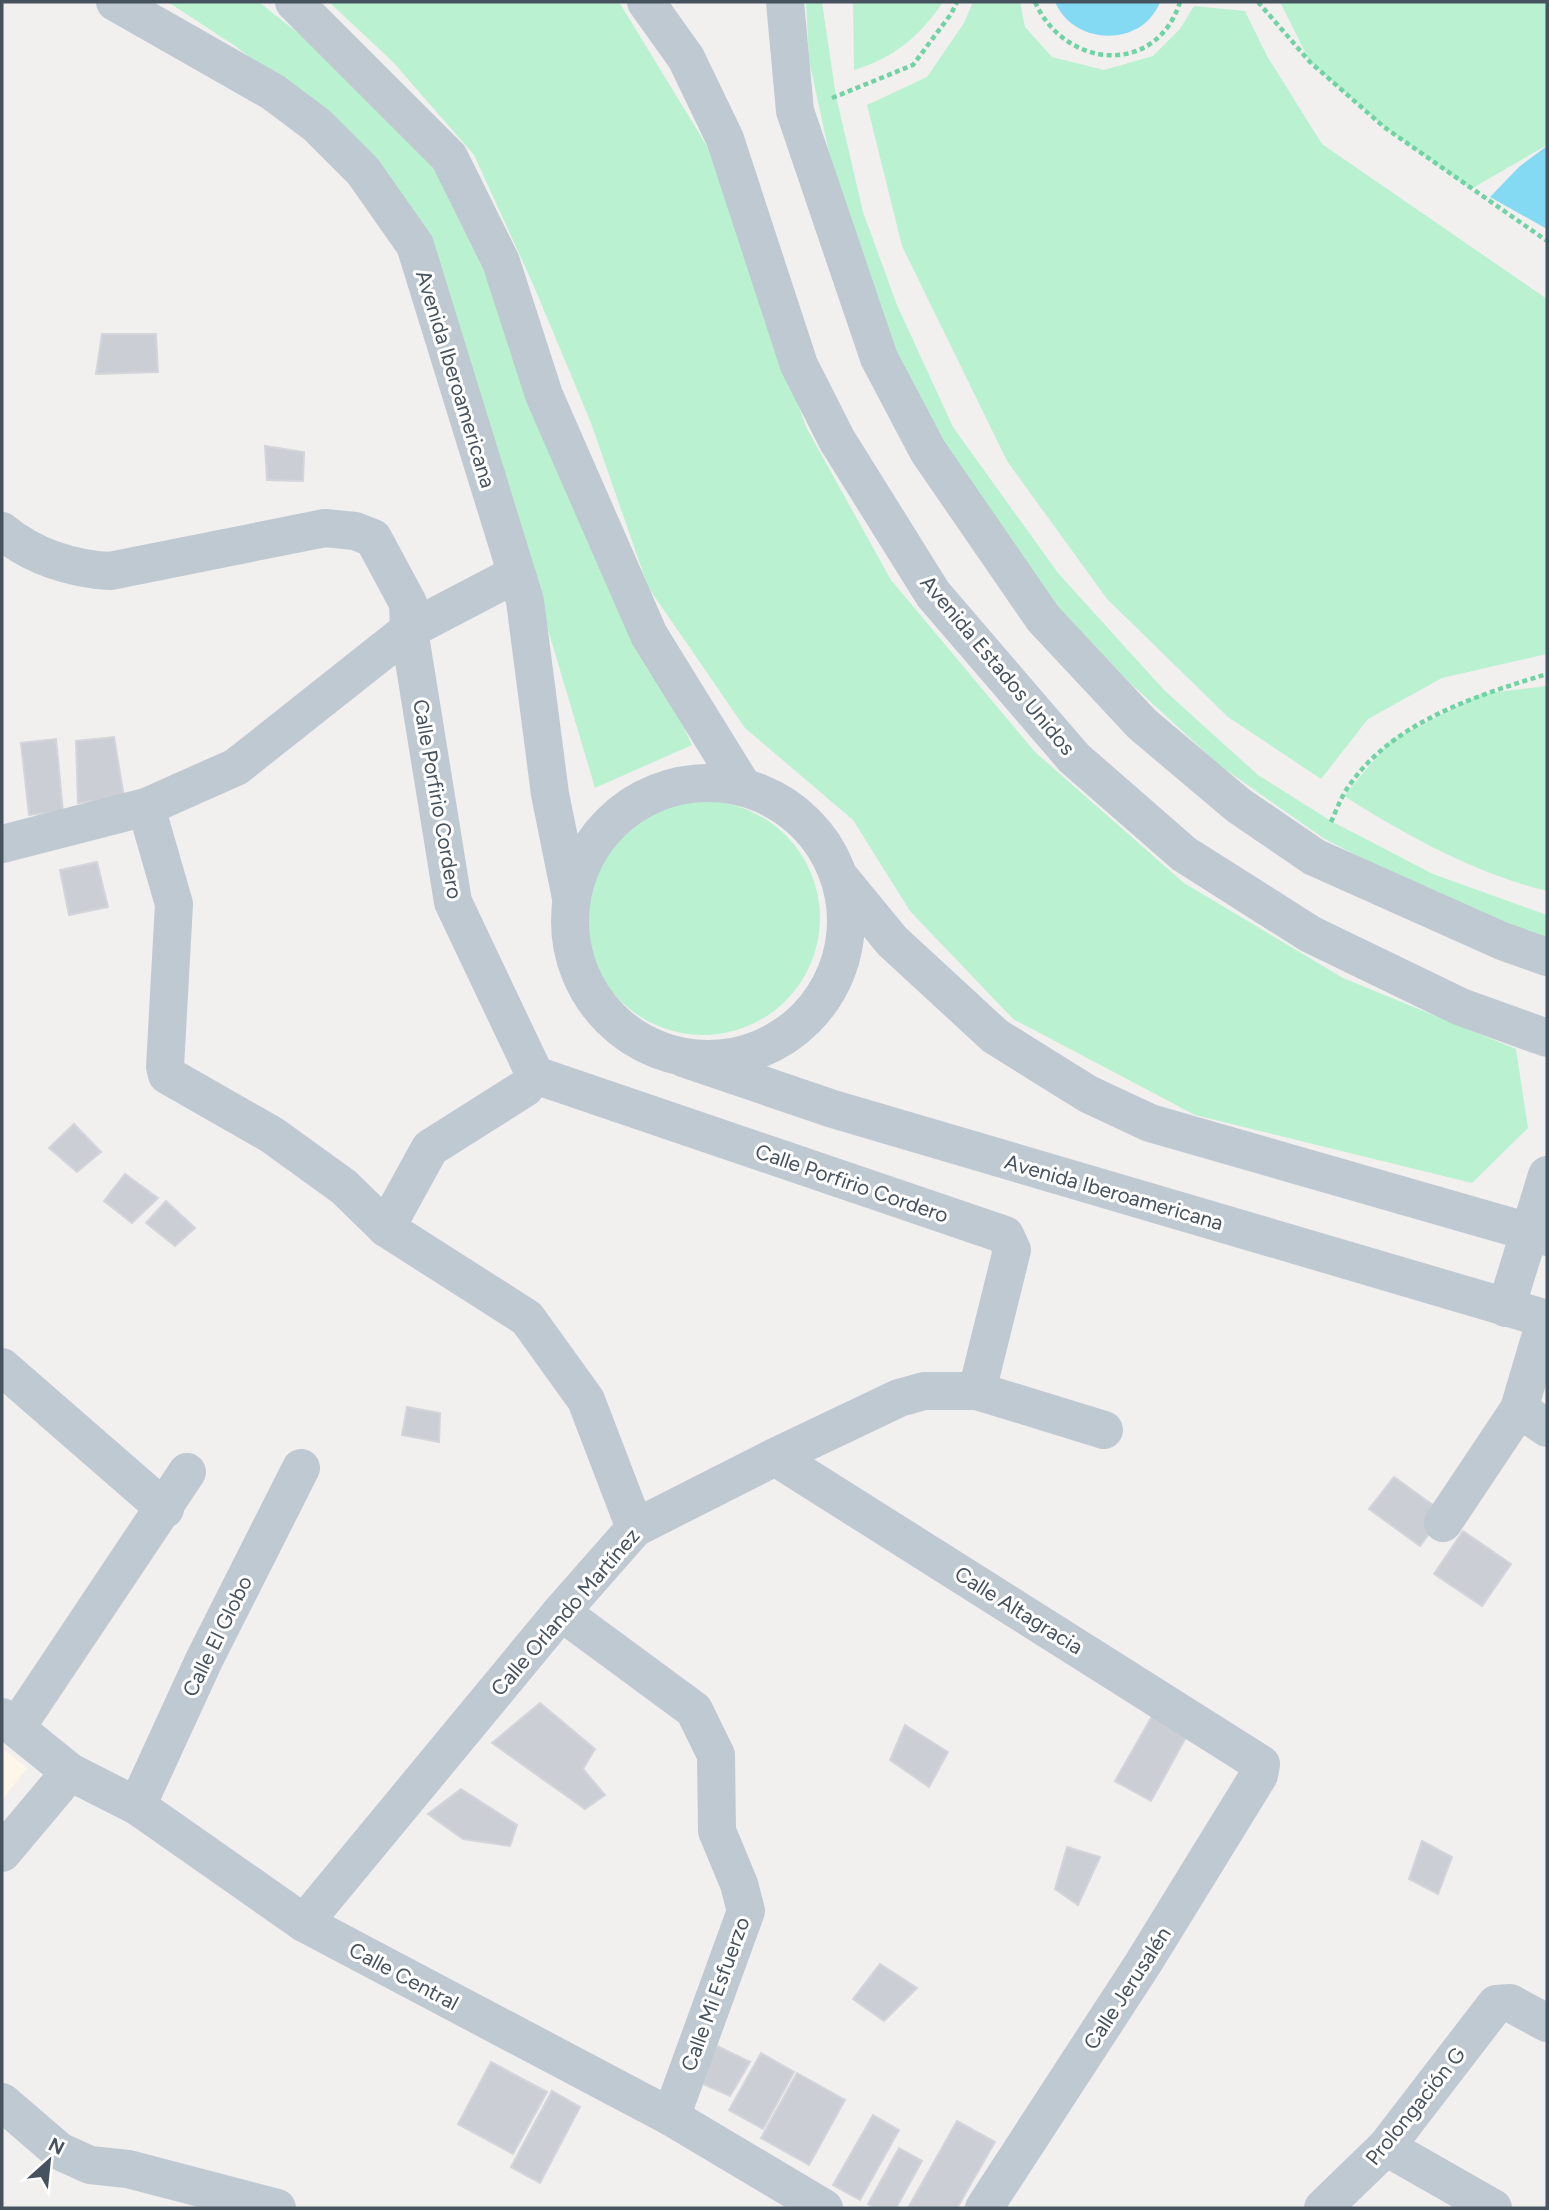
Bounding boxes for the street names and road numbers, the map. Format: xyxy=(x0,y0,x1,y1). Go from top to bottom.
street label: Avenida Iberoamericana xyxy=(411,267,501,491)
street label: Avenida Estados Unidos xyxy=(916,570,1080,760)
street label: Calle Porfirio Cordero xyxy=(408,697,468,901)
street label: Calle Porfirio Cordero xyxy=(752,1138,952,1228)
street label: Avenida Iberoamericana xyxy=(1002,1149,1226,1235)
street label: Calle Orlando Martínez xyxy=(485,1523,645,1701)
street label: Calle Altagracia xyxy=(950,1561,1088,1659)
street label: Calle El Globo xyxy=(177,1572,257,1700)
street label: Calle Mi Esfuerzo xyxy=(675,1913,755,2075)
street label: Calle Jerusalén xyxy=(1078,1922,1176,2054)
street label: Calle Central xyxy=(345,1937,463,2015)
street label: Prolongación G xyxy=(1360,2042,1470,2170)

